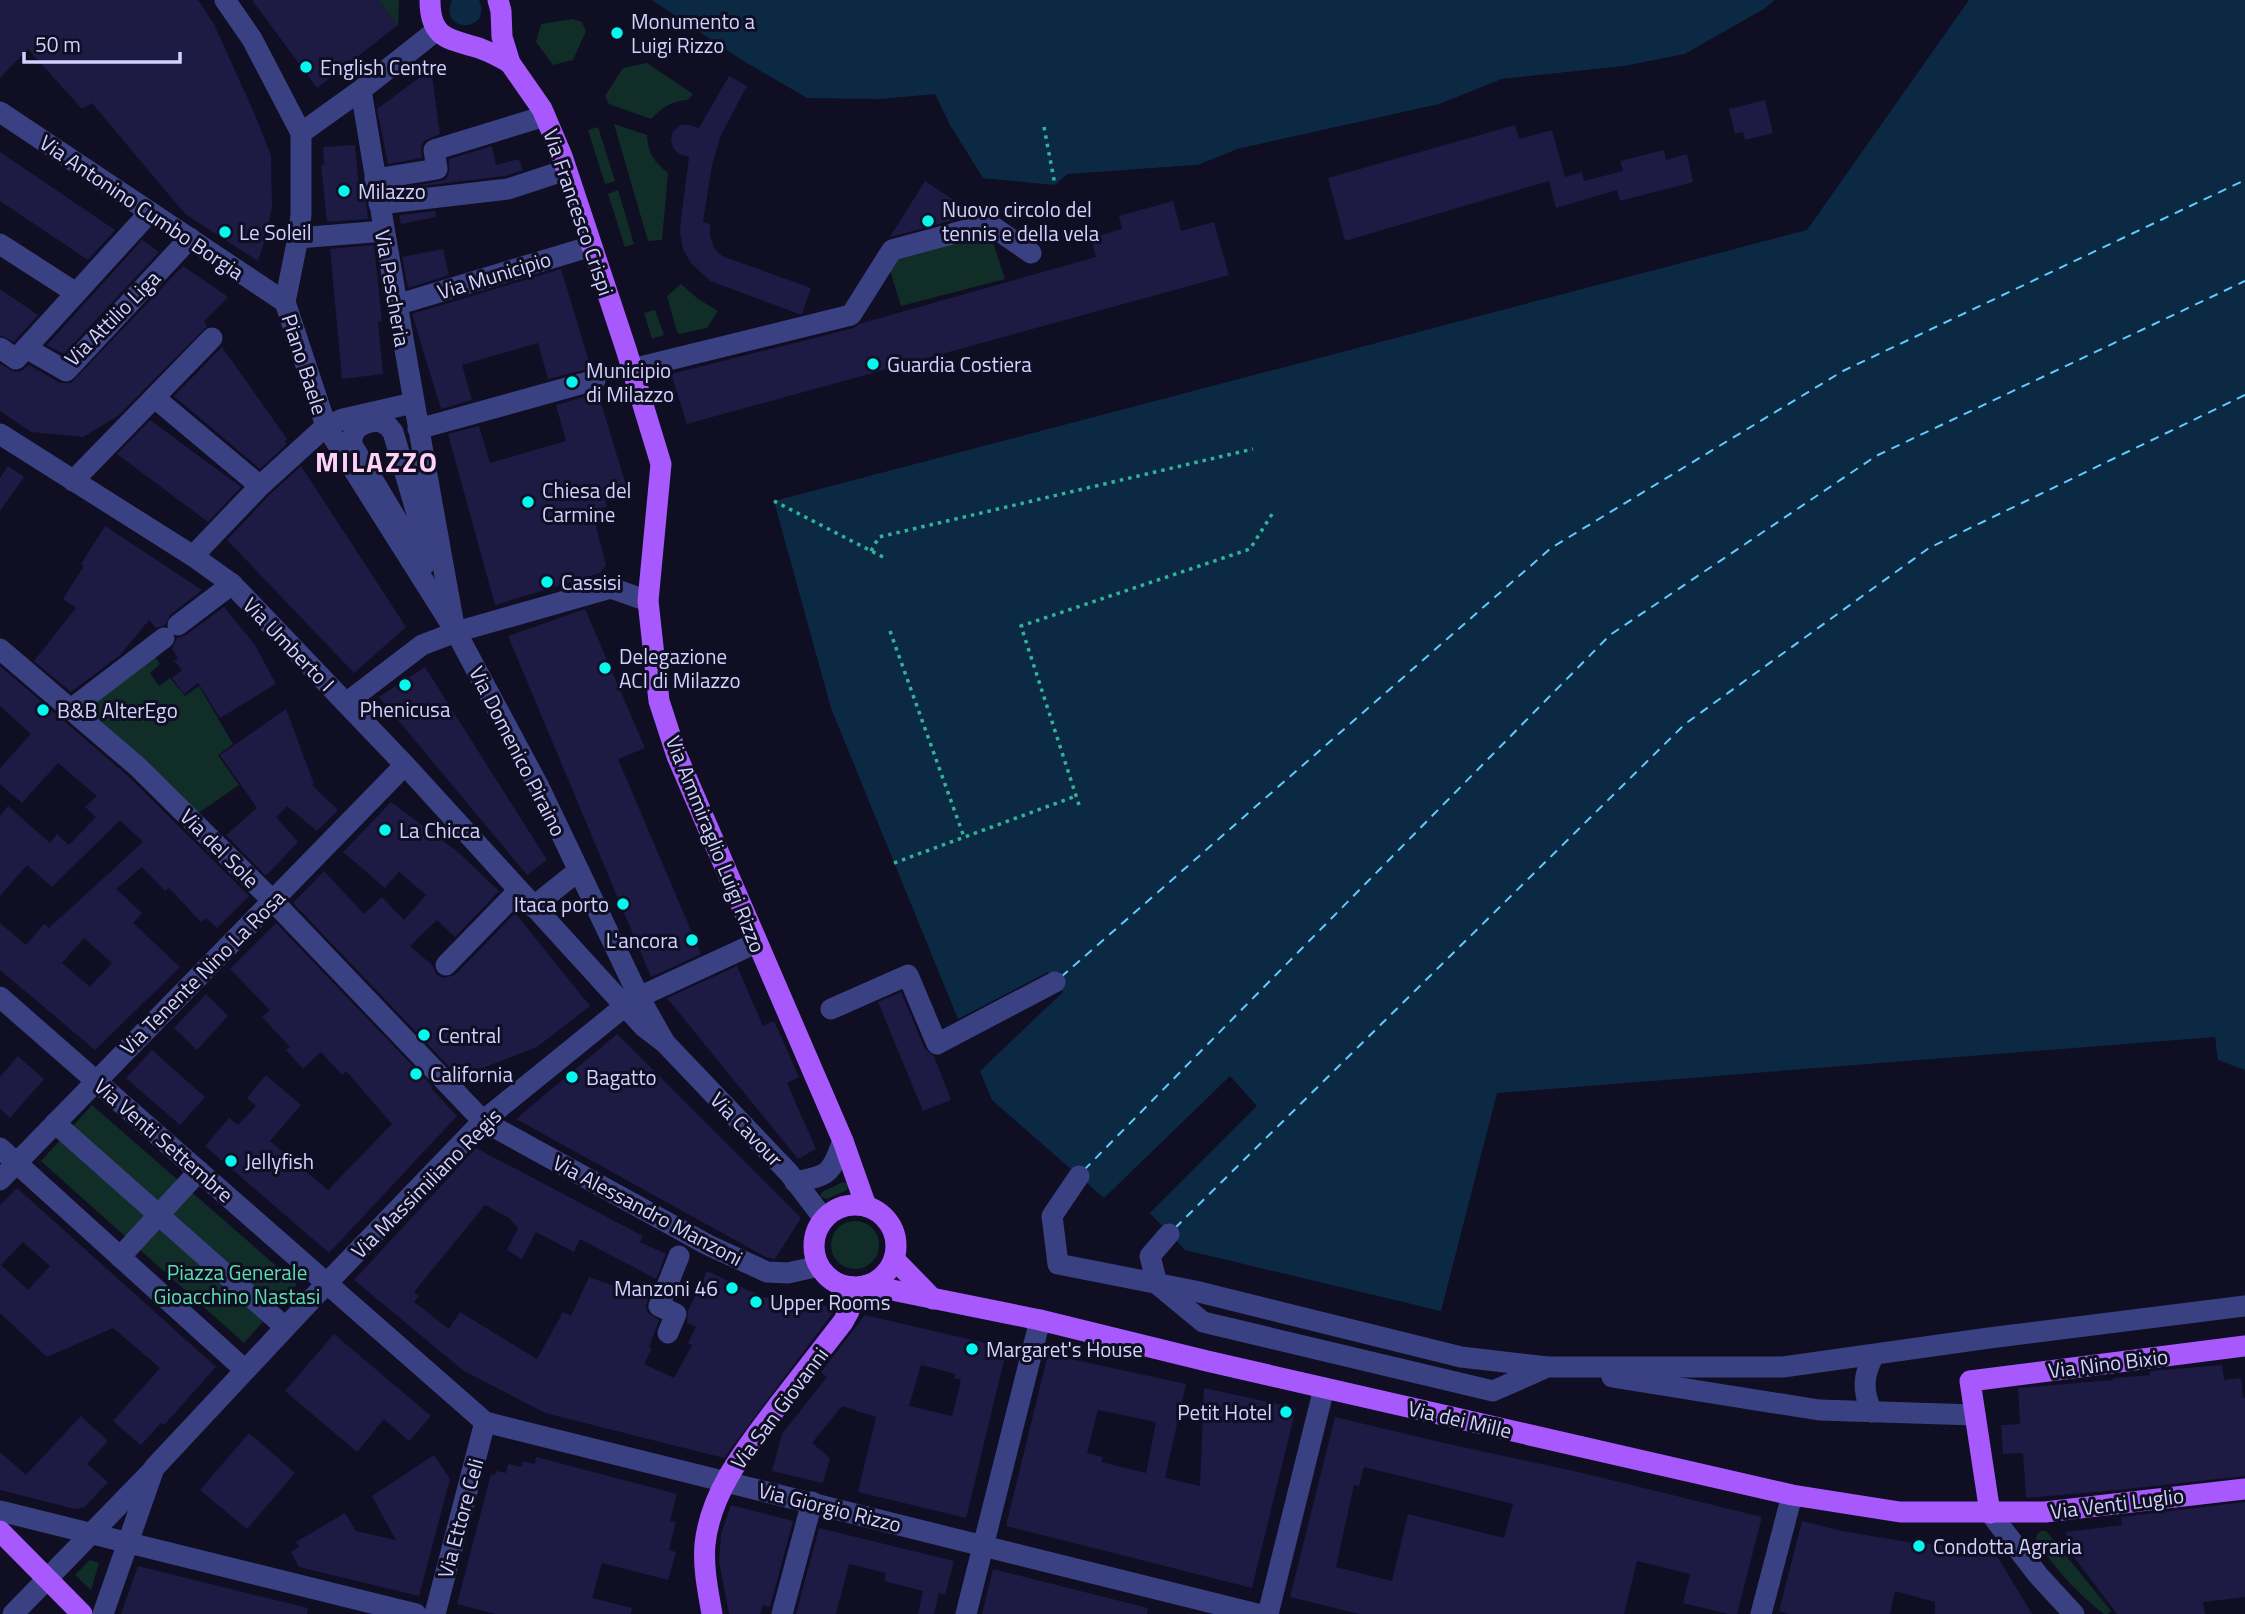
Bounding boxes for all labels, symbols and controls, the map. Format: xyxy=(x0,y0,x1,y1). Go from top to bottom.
place label: Monumento a Luigi Rizzo xyxy=(631,5,756,61)
scale bar xyxy=(24,21,180,65)
marker: Monumento a Luigi Rizzo xyxy=(609,25,625,41)
text: 50 m xyxy=(35,28,81,60)
place label: English Centre xyxy=(320,51,447,83)
marker: English Centre xyxy=(298,59,314,75)
street label: Via Francesco Crispi xyxy=(535,124,623,300)
street label: Via Antonino Cumbo Borgia xyxy=(33,126,251,288)
place label: Milazzo xyxy=(358,175,426,207)
marker: Milazzo xyxy=(336,183,352,199)
place label: Nuovo circolo del tennis e della vela xyxy=(942,193,1100,249)
marker: Nuovo circolo del tennis e della vela xyxy=(920,213,936,229)
place label: Le Soleil xyxy=(239,216,312,248)
marker: Le Soleil xyxy=(217,224,233,240)
street label: Via Pescheria xyxy=(367,227,419,349)
street label: Via Municipio xyxy=(433,243,555,307)
street label: Via Attilio Liga xyxy=(57,262,168,373)
street label: Piano Baele xyxy=(274,310,336,418)
place label: Guardia Costiera xyxy=(887,348,1032,380)
place label: Municipio di Milazzo xyxy=(586,354,674,410)
marker: Guardia Costiera xyxy=(865,356,881,372)
marker: Municipio di Milazzo xyxy=(564,374,580,390)
district label: MILAZZO xyxy=(315,440,439,483)
place label: Chiesa del Carmine xyxy=(542,474,631,530)
marker: Chiesa del Carmine xyxy=(520,494,536,510)
place label: Cassisi xyxy=(561,566,621,598)
marker: Cassisi xyxy=(539,574,555,590)
street label: Via Umberto I xyxy=(236,590,342,698)
place label: Delegazione ACI di Milazzo xyxy=(619,640,741,696)
street label: Via Domenico Piraino xyxy=(461,660,575,842)
marker: Delegazione ACI di Milazzo xyxy=(597,660,613,676)
marker: Phenicusa xyxy=(397,677,413,693)
place label: Phenicusa xyxy=(360,693,451,725)
place label: B&B AlterEgo xyxy=(57,694,178,726)
marker: B&B AlterEgo xyxy=(35,702,51,718)
street label: Via Ammiraglio Luigi Rizzo xyxy=(658,731,774,957)
street label: Via del Sole xyxy=(173,801,267,895)
place label: La Chicca xyxy=(399,814,481,846)
marker: La Chicca xyxy=(377,822,393,838)
street label: Via Tenente Nino La Rosa xyxy=(112,882,292,1062)
place label: Itaca porto xyxy=(514,888,609,920)
marker: Itaca porto xyxy=(615,896,631,912)
place label: L'ancora xyxy=(606,924,678,956)
marker: L'ancora xyxy=(684,932,700,948)
place label: Central xyxy=(438,1019,501,1051)
marker: Central xyxy=(416,1027,432,1043)
place label: California xyxy=(430,1058,513,1090)
place label: Bagatto xyxy=(586,1061,657,1093)
marker: California xyxy=(408,1066,424,1082)
marker: Bagatto xyxy=(564,1069,580,1085)
street label: Via Venti Settembre xyxy=(87,1070,241,1210)
street label: Via Cavour xyxy=(703,1084,791,1174)
street label: Via Massimiliano Regis xyxy=(343,1100,509,1266)
place label: Jellyfish xyxy=(245,1145,314,1177)
street label: Via Alessandro Manzoni xyxy=(547,1146,749,1274)
marker: Jellyfish xyxy=(223,1153,239,1169)
park label: Piazza Generale Gioacchino Nastasi xyxy=(154,1256,320,1312)
place label: Manzoni 46 xyxy=(614,1272,718,1304)
marker: Manzoni 46 xyxy=(724,1280,740,1296)
place label: Upper Rooms xyxy=(770,1286,890,1318)
marker: Upper Rooms xyxy=(748,1294,764,1310)
place label: Margaret's House xyxy=(986,1333,1143,1365)
street label: Via San Giovanni xyxy=(722,1340,836,1476)
street label: Via Nino Bixio xyxy=(2046,1340,2170,1386)
marker: Margaret's House xyxy=(964,1341,980,1357)
street label: Via dei Mille xyxy=(1405,1392,1515,1446)
place label: Petit Hotel xyxy=(1177,1396,1272,1428)
marker: Petit Hotel xyxy=(1278,1404,1294,1420)
street label: Via Ettore Celi xyxy=(429,1455,491,1581)
street label: Via Giorgio Rizzo xyxy=(755,1474,905,1540)
street label: Via Venti Luglio xyxy=(2048,1479,2186,1527)
place label: Condotta Agraria xyxy=(1933,1530,2082,1562)
marker: Condotta Agraria xyxy=(1911,1538,1927,1554)

